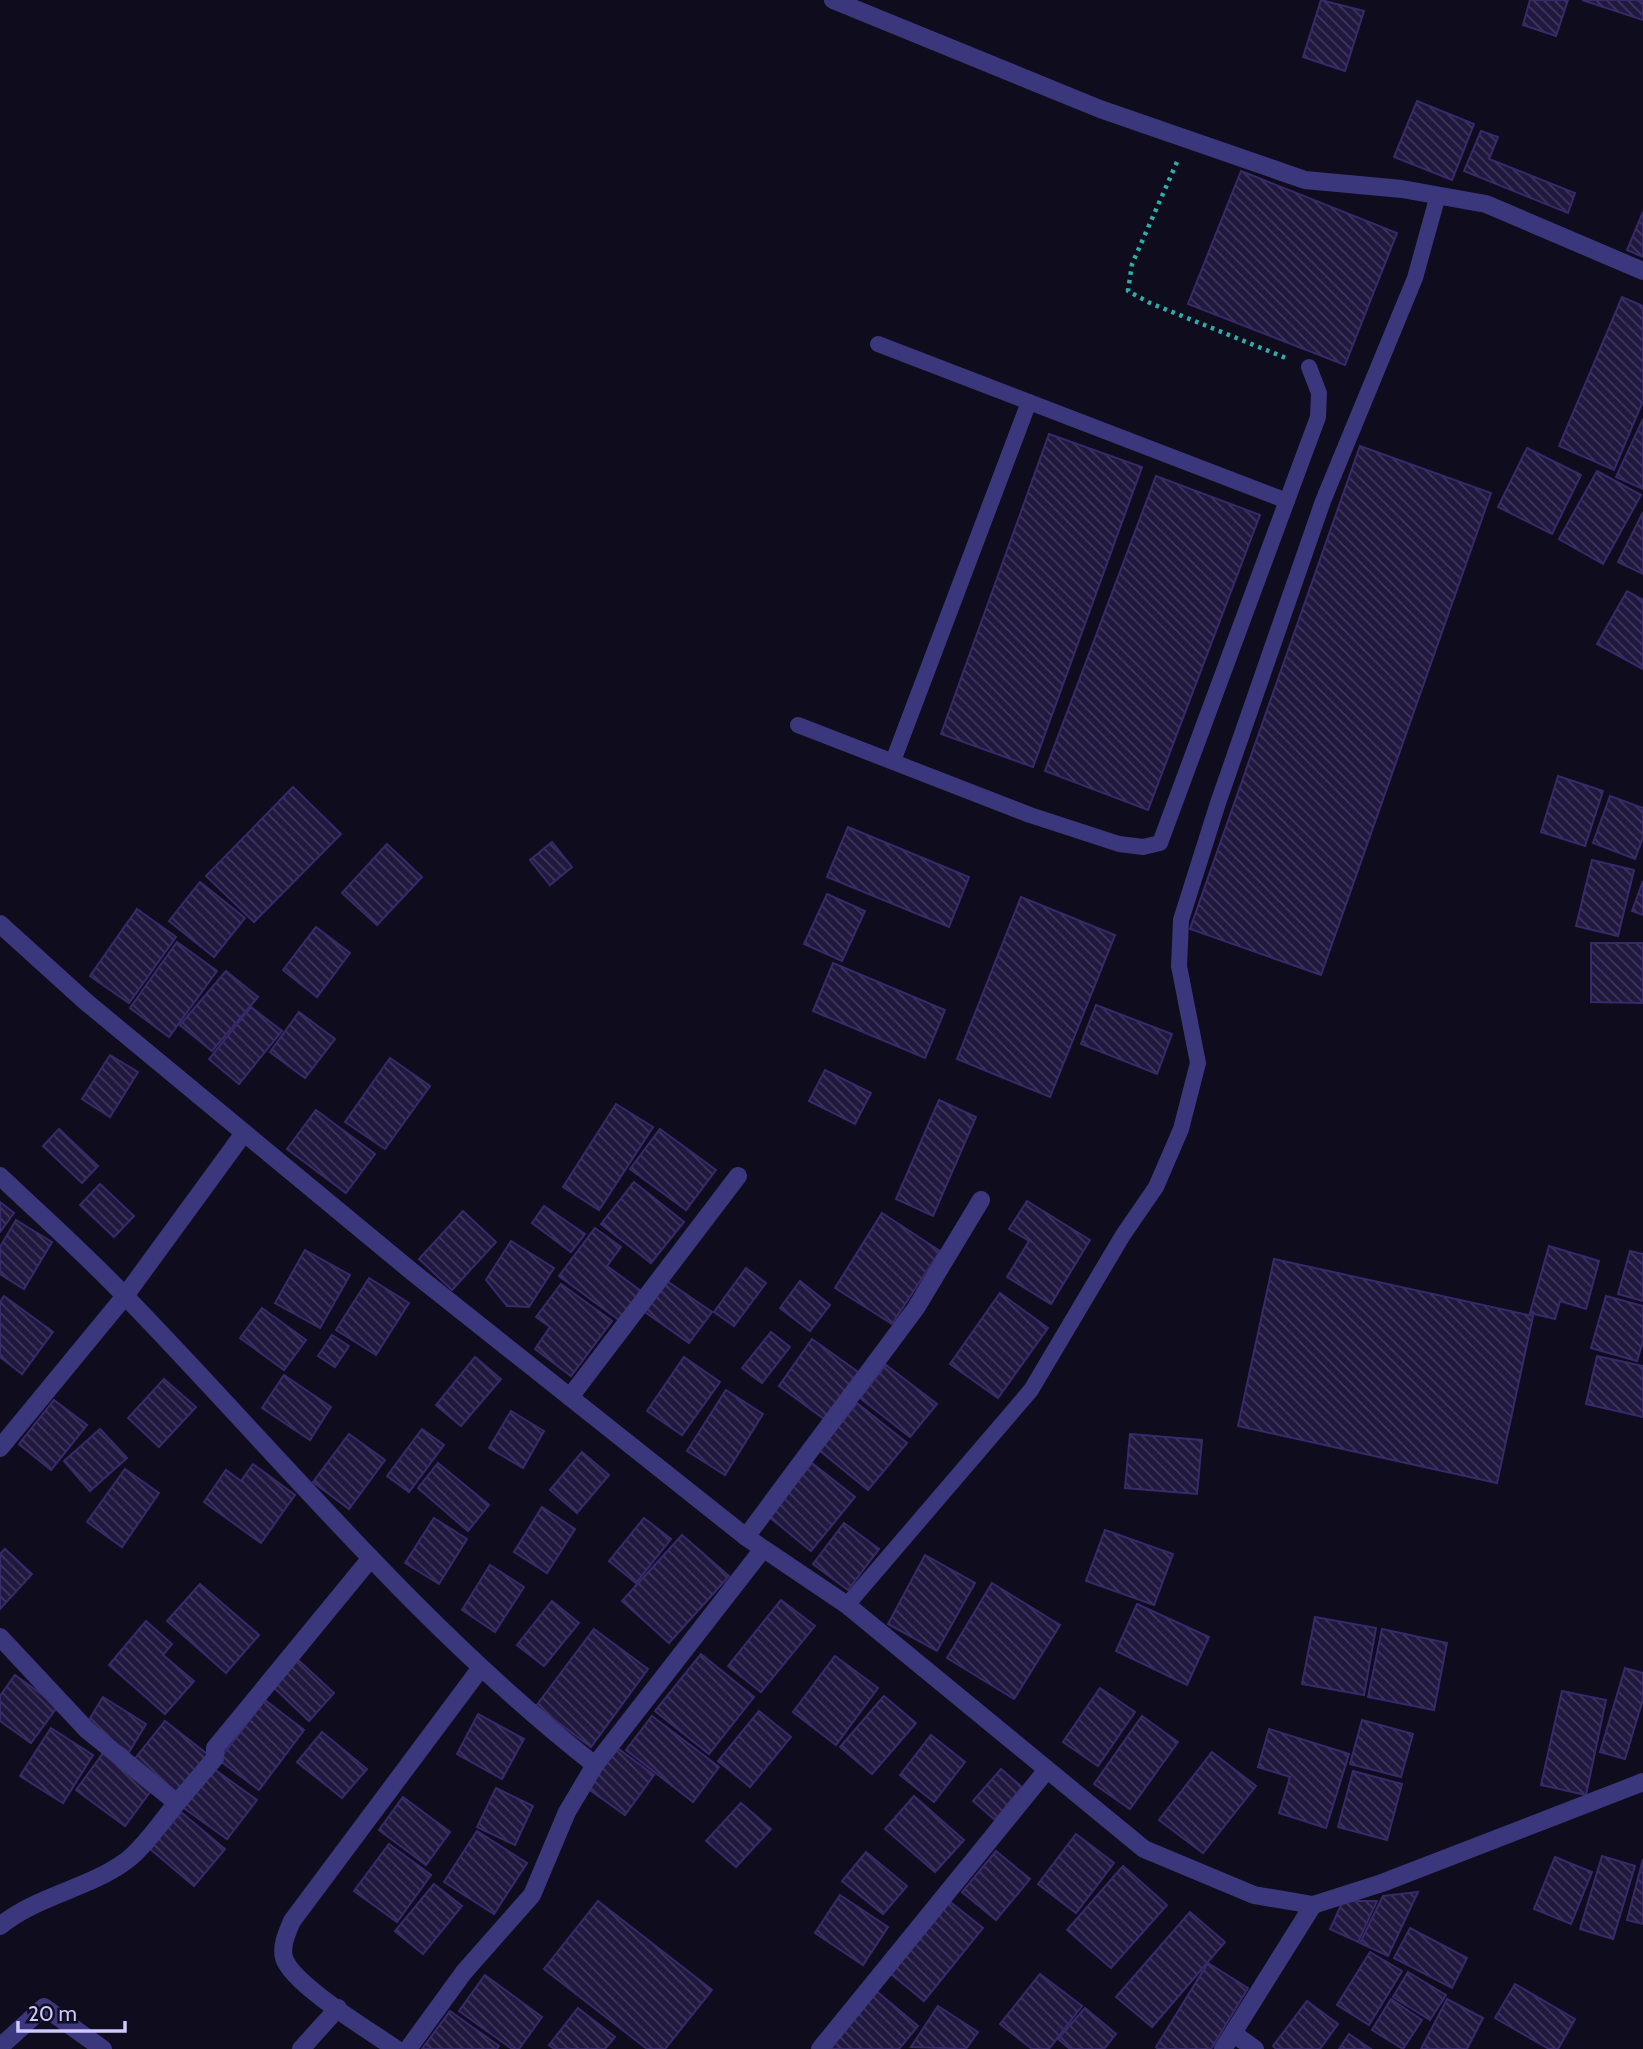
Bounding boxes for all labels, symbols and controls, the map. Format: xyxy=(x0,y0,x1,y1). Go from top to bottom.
scale bar xyxy=(18,1990,124,2034)
text: 20 m xyxy=(28,2001,77,2026)

